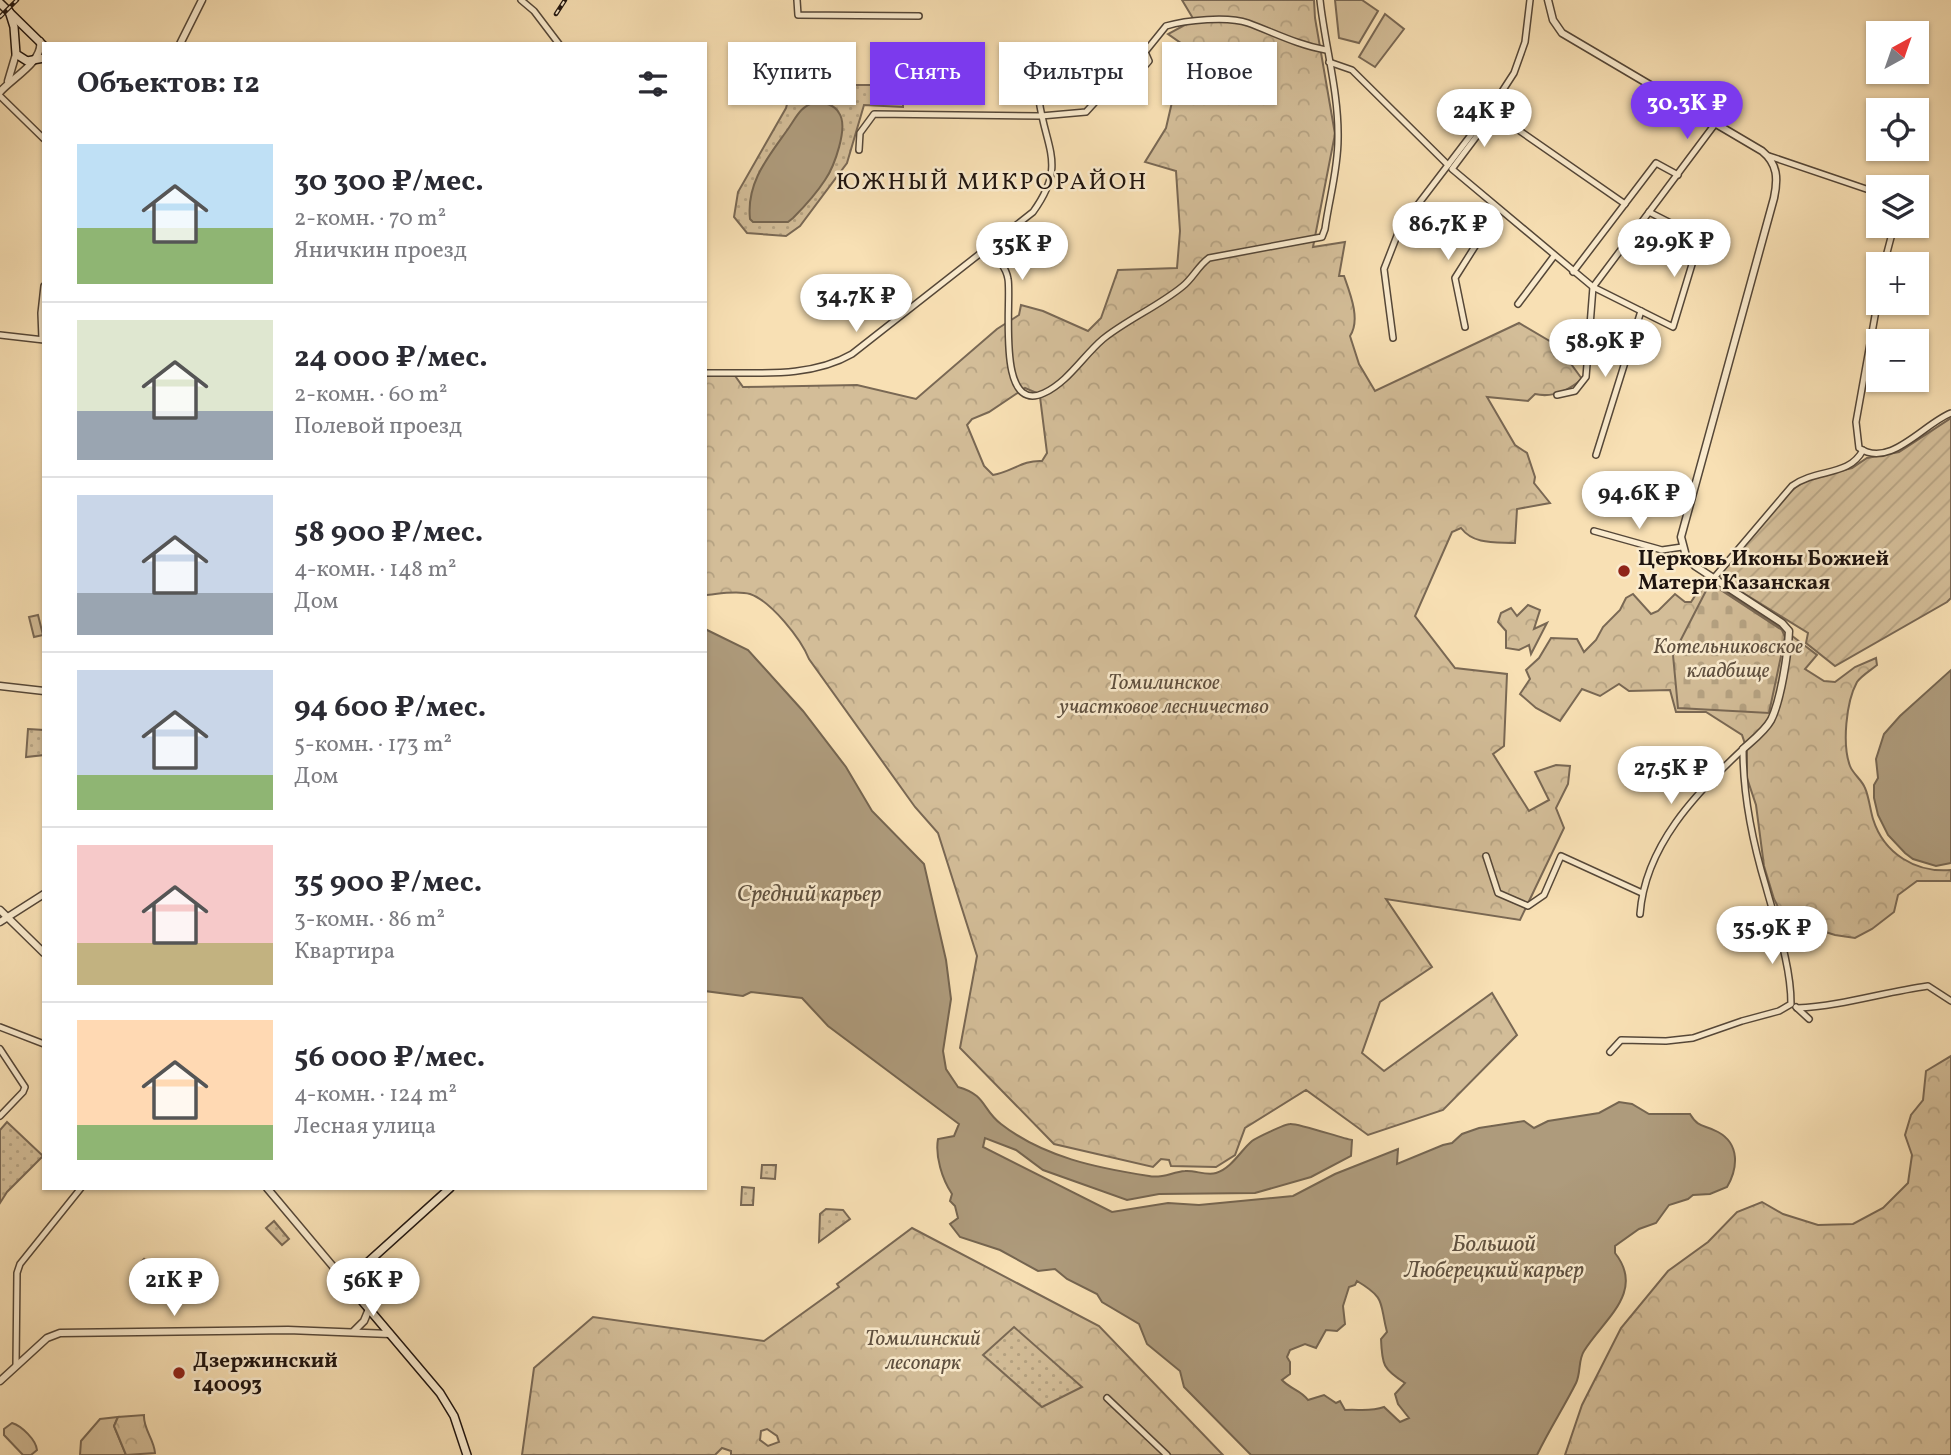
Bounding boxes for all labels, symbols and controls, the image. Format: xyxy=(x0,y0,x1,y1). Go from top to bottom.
north arrow xyxy=(1866,21,1928,84)
map controls xyxy=(1866,21,1929,392)
chip: Купить xyxy=(728,42,856,105)
chip: Снять xyxy=(870,42,985,105)
chip: Фильтры xyxy=(999,42,1148,105)
chip: Новое xyxy=(1162,42,1277,105)
text: Объектов: 12 xyxy=(77,63,260,105)
icon: filters xyxy=(634,65,672,103)
pin: 30.3K ₽ xyxy=(1622,82,1752,141)
text: 30.3K ₽ xyxy=(1647,88,1727,120)
pin: 24K ₽ xyxy=(1435,90,1533,149)
text: 24K ₽ xyxy=(1453,96,1515,128)
button: locate xyxy=(1866,98,1929,161)
text: 30 300 ₽/мес. xyxy=(294,161,484,203)
district label: ЮЖНЫЙ МИКРОРАЙОН xyxy=(836,166,1148,200)
icon: home xyxy=(133,172,217,256)
button: layers xyxy=(1866,175,1929,238)
pin: 86.7K ₽ xyxy=(1383,202,1513,262)
text: 2-комн. · 70 m² xyxy=(294,203,446,235)
text: 86.7K ₽ xyxy=(1408,209,1488,241)
pin: 29.9K ₽ xyxy=(1609,219,1739,279)
pin: 35K ₽ xyxy=(973,222,1071,282)
text: 29.9K ₽ xyxy=(1634,226,1714,258)
text: 35K ₽ xyxy=(992,229,1052,261)
text: Яничкин проезд xyxy=(294,235,467,267)
button: + xyxy=(1866,252,1929,315)
pin: 34.7K ₽ xyxy=(791,274,921,334)
text: 34.7K ₽ xyxy=(816,281,896,313)
pin: 58.9K ₽ xyxy=(1540,320,1670,379)
text: 58.9K ₽ xyxy=(1565,326,1645,358)
button: − xyxy=(1866,329,1929,392)
text: 24 000 ₽/мес. xyxy=(294,337,488,379)
icon: home xyxy=(133,348,217,432)
text: 2-комн. · 60 m² xyxy=(294,379,448,411)
text: Полевой проезд xyxy=(294,411,462,443)
pin: 94.6K ₽ xyxy=(1574,472,1704,531)
text: 94.6K ₽ xyxy=(1598,478,1680,510)
text: 58 900 ₽/мес. xyxy=(294,512,483,554)
icon: home xyxy=(133,523,217,607)
place label: Церковь Иконы Божией Матери Казанская xyxy=(1638,545,1889,598)
text: 4-комн. · 148 m² xyxy=(294,554,457,586)
marker: Церковь Иконы Божией Матери Казанская xyxy=(1616,563,1632,579)
text: Дом xyxy=(294,586,338,618)
park label: Котельниковское кладбище xyxy=(1653,633,1803,686)
park label: Томилинское участковое лесничество xyxy=(1056,669,1269,722)
text: 94 600 ₽/мес. xyxy=(294,687,486,729)
icon: home xyxy=(133,698,217,782)
text: 5-комн. · 173 m² xyxy=(294,729,452,761)
pin: 27.5K ₽ xyxy=(1606,746,1736,806)
text: 27.5K ₽ xyxy=(1634,753,1708,785)
text: Дом xyxy=(294,761,338,793)
text: 35 900 ₽/мес. xyxy=(294,862,482,904)
icon: home xyxy=(133,873,217,957)
water label: Средний карьер xyxy=(737,879,882,911)
text: 3-комн. · 86 m² xyxy=(294,904,445,936)
pin: 35.9K ₽ xyxy=(1707,906,1837,966)
text: 35.9K ₽ xyxy=(1732,913,1812,945)
text: Квартира xyxy=(294,936,395,968)
text: 56 000 ₽/мес. xyxy=(294,1037,485,1079)
icon: home xyxy=(133,1048,217,1132)
text: 4-комн. · 124 m² xyxy=(294,1079,457,1111)
text: Лесная улица xyxy=(294,1111,436,1143)
water label: Большой Люберецкий карьер xyxy=(1403,1229,1584,1287)
pin: 21K ₽ xyxy=(125,1258,223,1318)
pin: 56K ₽ xyxy=(324,1258,422,1318)
text: 21K ₽ xyxy=(145,1265,203,1297)
text: 56K ₽ xyxy=(343,1265,403,1297)
park label: Томилинский лесопарк xyxy=(865,1325,981,1378)
place label: Дзержинский 140093 xyxy=(193,1347,338,1400)
marker: Дзержинский 140093 xyxy=(171,1365,187,1381)

